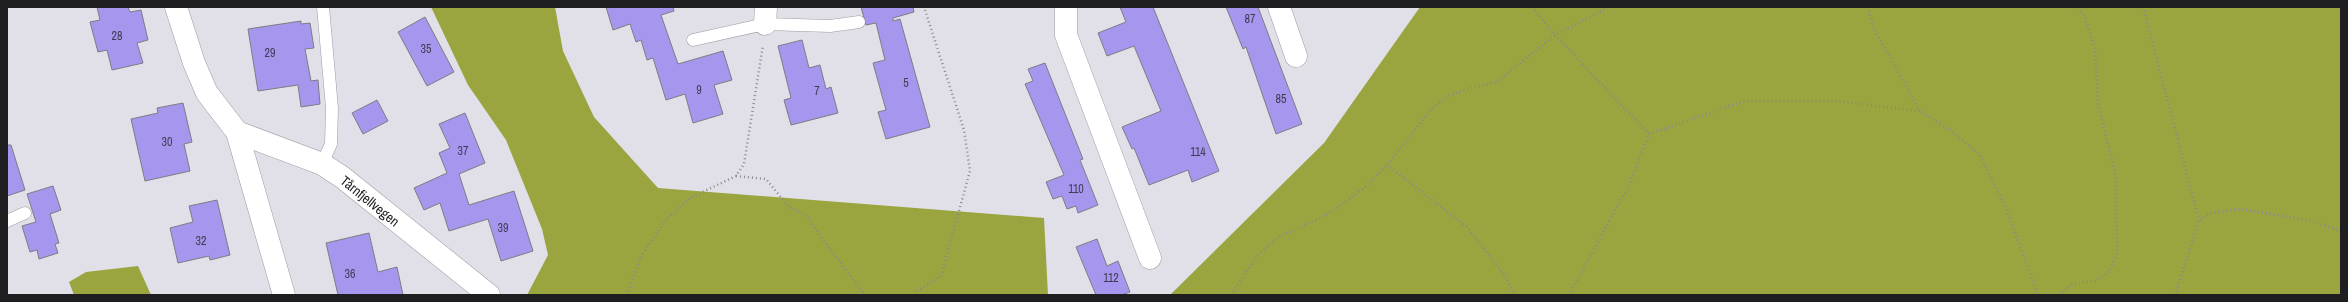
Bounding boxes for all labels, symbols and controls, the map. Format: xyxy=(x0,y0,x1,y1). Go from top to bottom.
house number: 87 xyxy=(1245,11,1256,27)
house number: 28 xyxy=(112,28,122,44)
house number: 35 xyxy=(421,41,432,57)
house number: 29 xyxy=(265,45,275,61)
house number: 5 xyxy=(903,75,909,91)
house number: 9 xyxy=(696,82,702,98)
house number: 7 xyxy=(814,83,820,99)
house number: 85 xyxy=(1276,91,1287,107)
house number: 30 xyxy=(162,134,172,150)
house number: 37 xyxy=(458,143,469,159)
house number: 114 xyxy=(1190,144,1206,160)
street label: Tårnfjellvegen xyxy=(337,172,403,230)
house number: 110 xyxy=(1068,181,1084,197)
house number: 39 xyxy=(498,220,508,236)
house number: 32 xyxy=(196,233,206,249)
house number: 36 xyxy=(345,266,355,282)
house number: 112 xyxy=(1103,270,1119,286)

